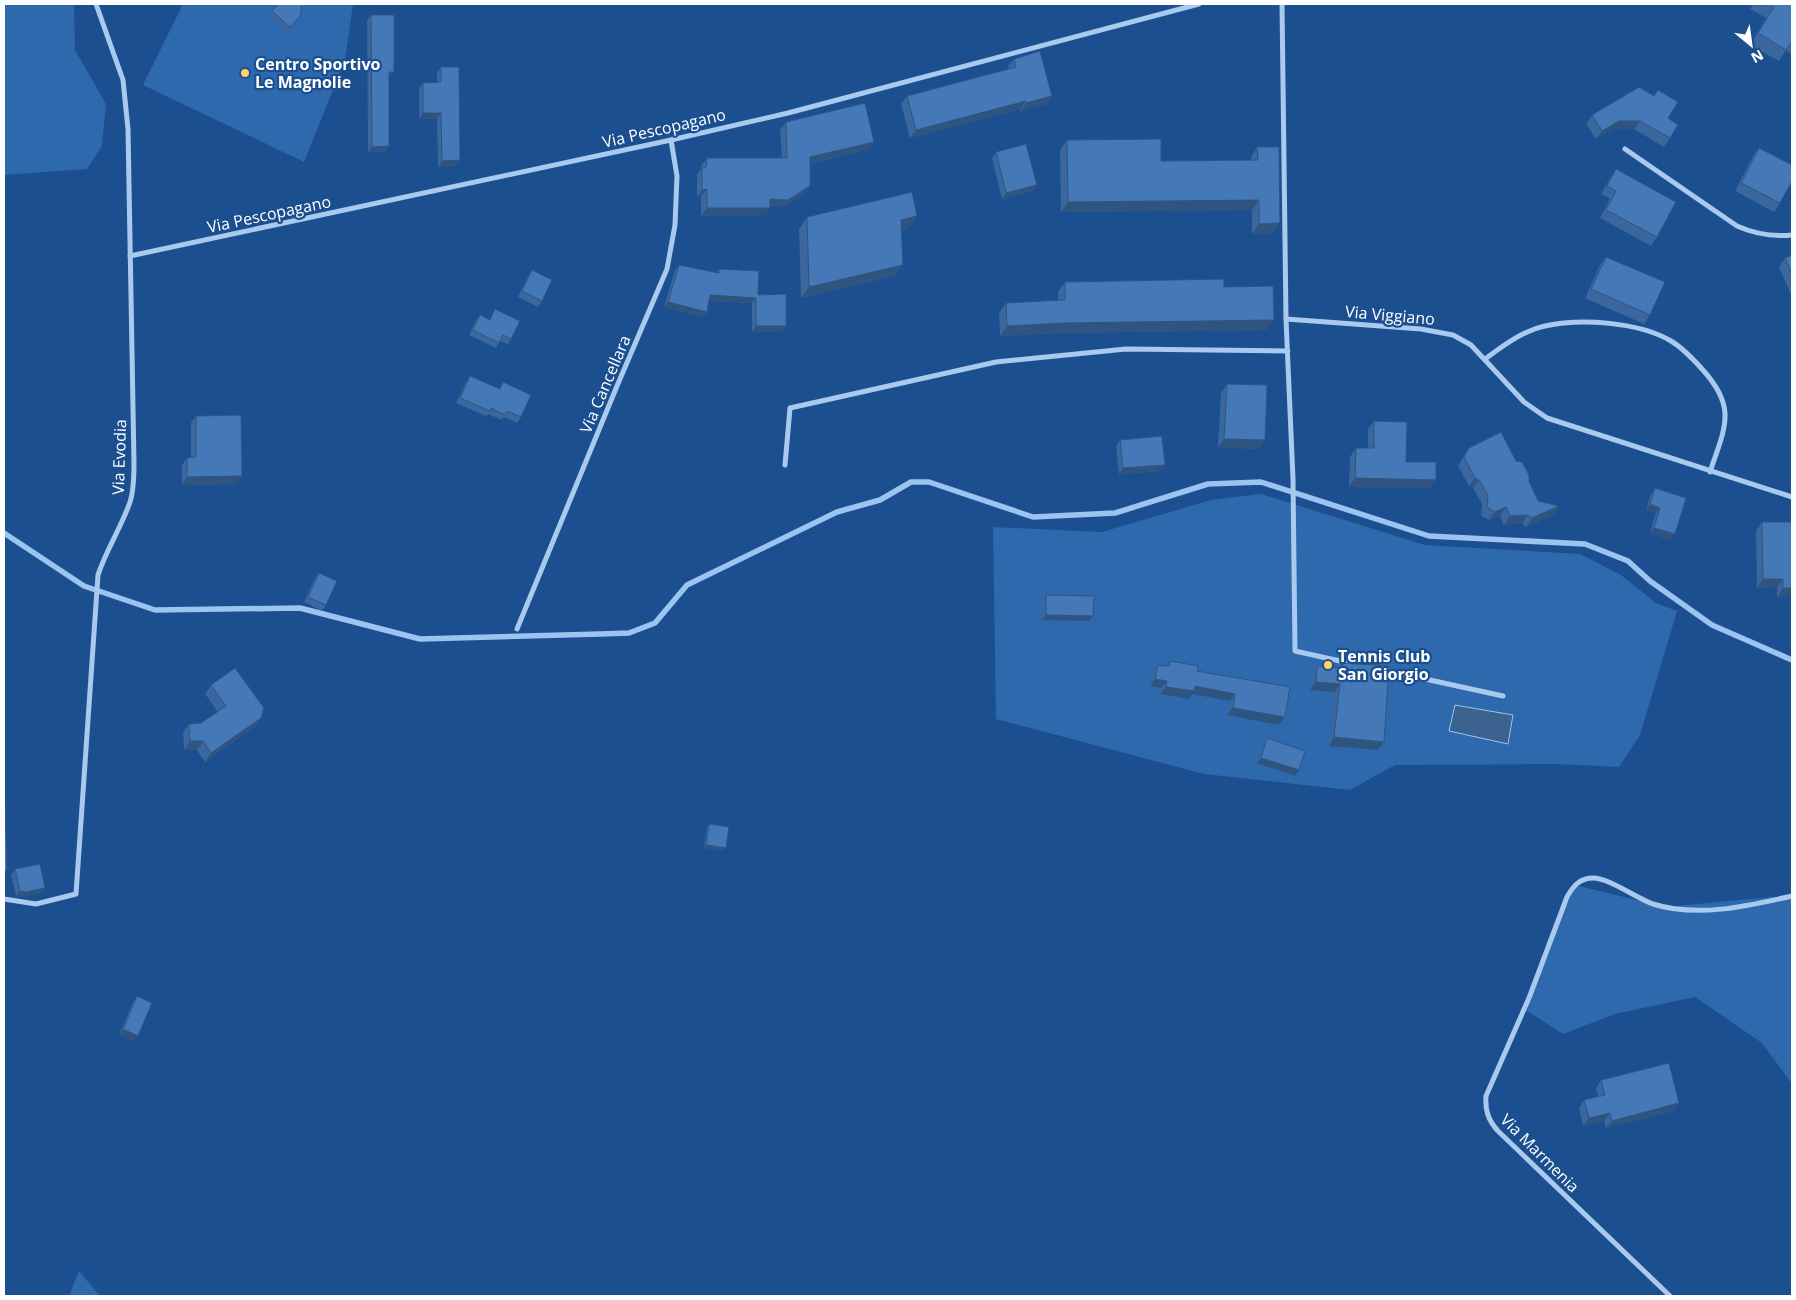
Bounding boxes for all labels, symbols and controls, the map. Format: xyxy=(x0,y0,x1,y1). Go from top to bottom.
north arrow xyxy=(1726,20,1776,70)
text: N xyxy=(1748,46,1767,68)
place label: Centro Sportivo Le Magnolie xyxy=(255,53,380,93)
marker: Centro Sportivo Le Magnolie xyxy=(239,67,251,79)
street label: Via Pescopagano xyxy=(600,103,728,153)
street label: Via Pescopagano xyxy=(205,190,333,238)
street label: Via Viggiano xyxy=(1344,300,1436,330)
street label: Via Cancellara xyxy=(574,332,636,436)
street label: Via Evodia xyxy=(107,419,131,495)
place label: Tennis Club San Giorgio xyxy=(1338,645,1430,685)
marker: Tennis Club San Giorgio xyxy=(1322,659,1334,671)
street label: Via Marmenia xyxy=(1496,1109,1584,1197)

